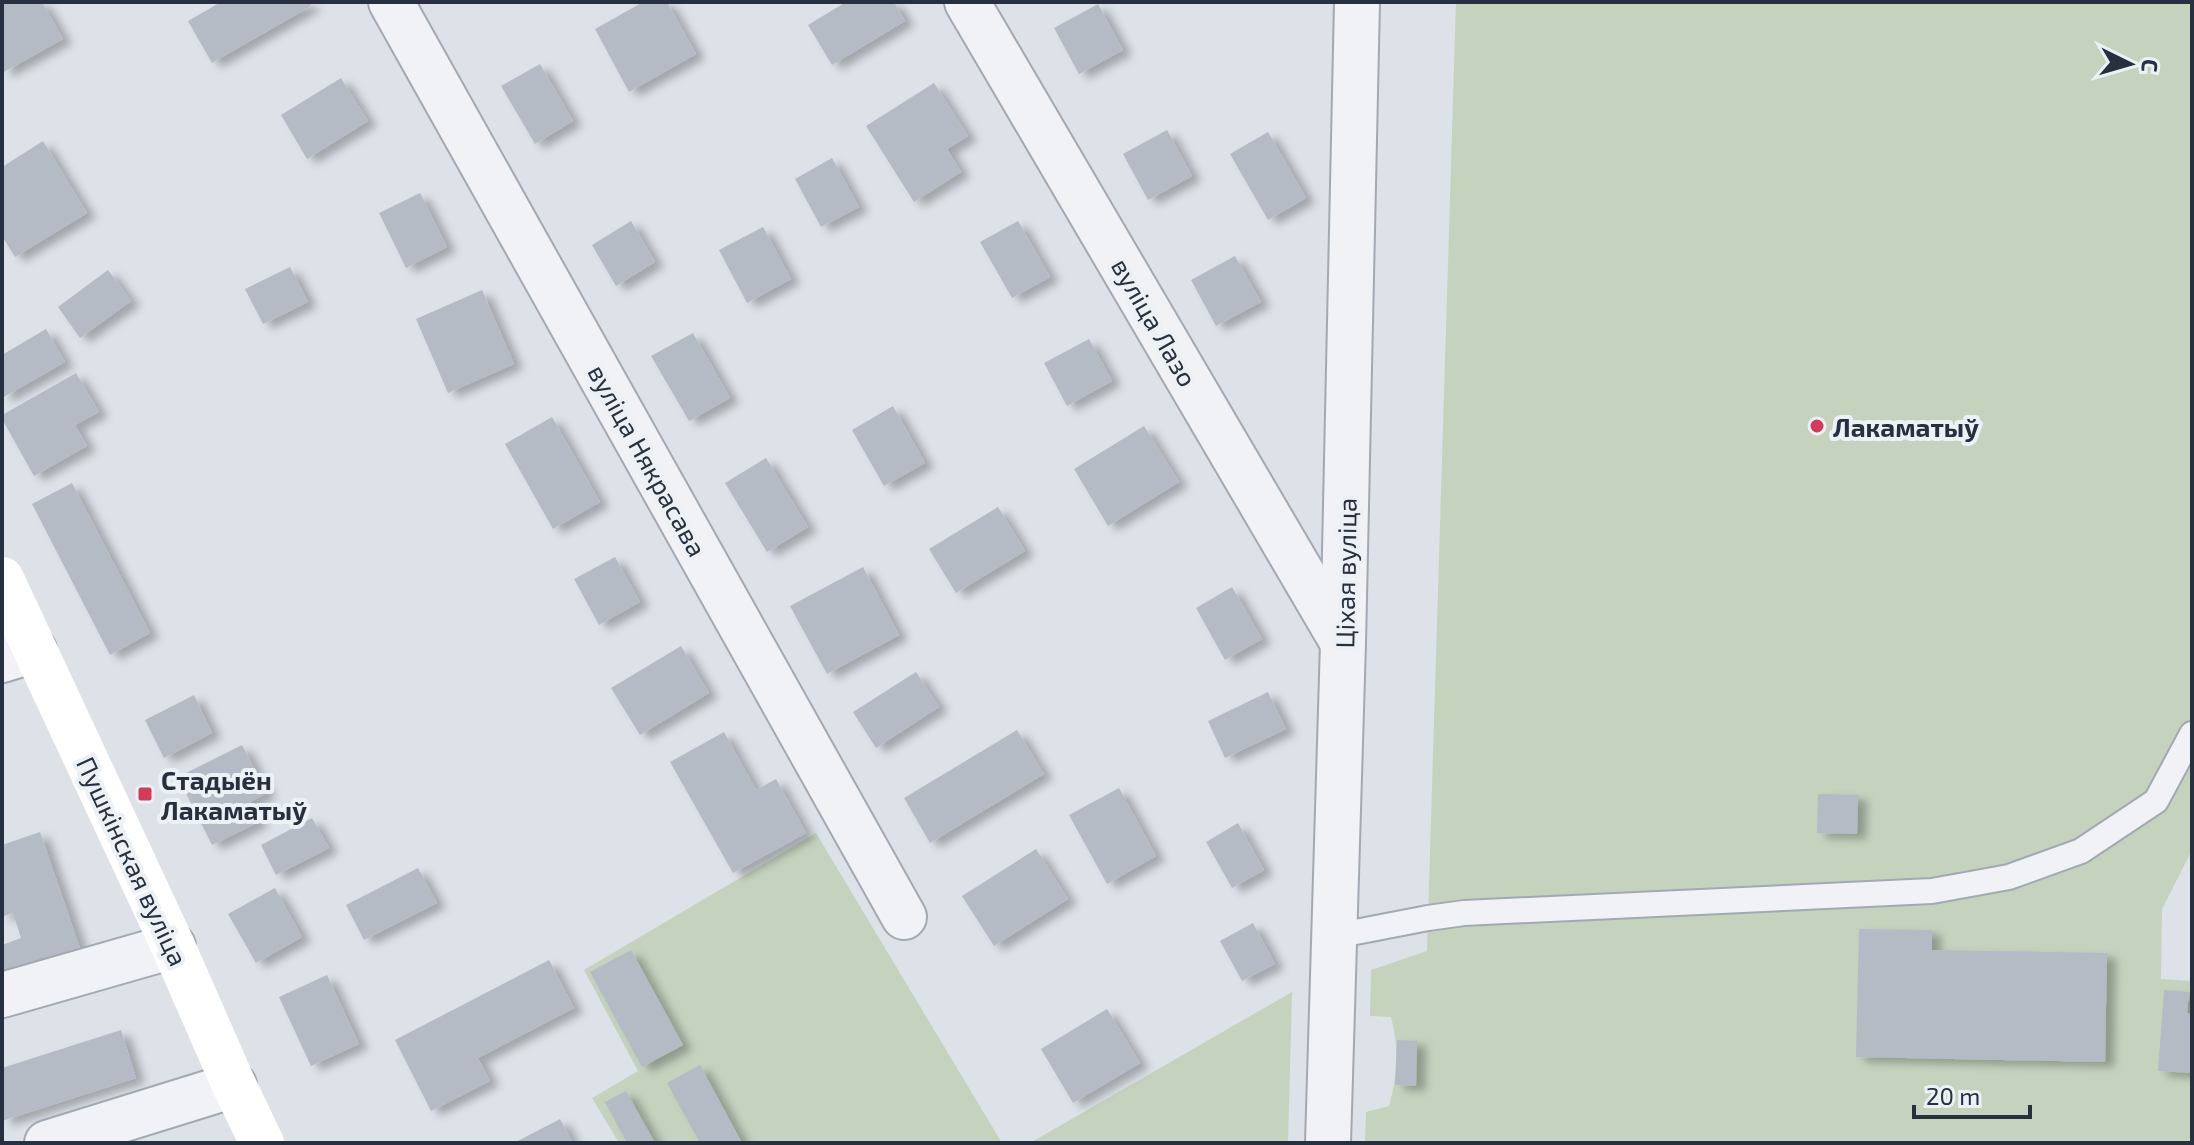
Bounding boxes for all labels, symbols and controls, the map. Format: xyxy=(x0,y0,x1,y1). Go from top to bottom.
north arrow xyxy=(2090,24,2170,104)
text: С xyxy=(2137,58,2164,73)
street label: вуліца Лазо xyxy=(1105,252,1204,392)
street label: вуліца Някрасава xyxy=(582,359,714,562)
place label: Лакаматыў xyxy=(1833,411,1979,442)
marker: Лакаматыў xyxy=(1808,417,1826,435)
street label: Ціхая вуліца xyxy=(1328,497,1363,649)
street label: Пушкінская вуліца xyxy=(70,752,195,971)
place label: Стадыён Лакаматыў xyxy=(161,764,307,825)
marker: Стадыён Лакаматыў xyxy=(136,785,154,803)
scale bar xyxy=(1914,1069,2030,1119)
text: 20 m xyxy=(1926,1081,1980,1110)

